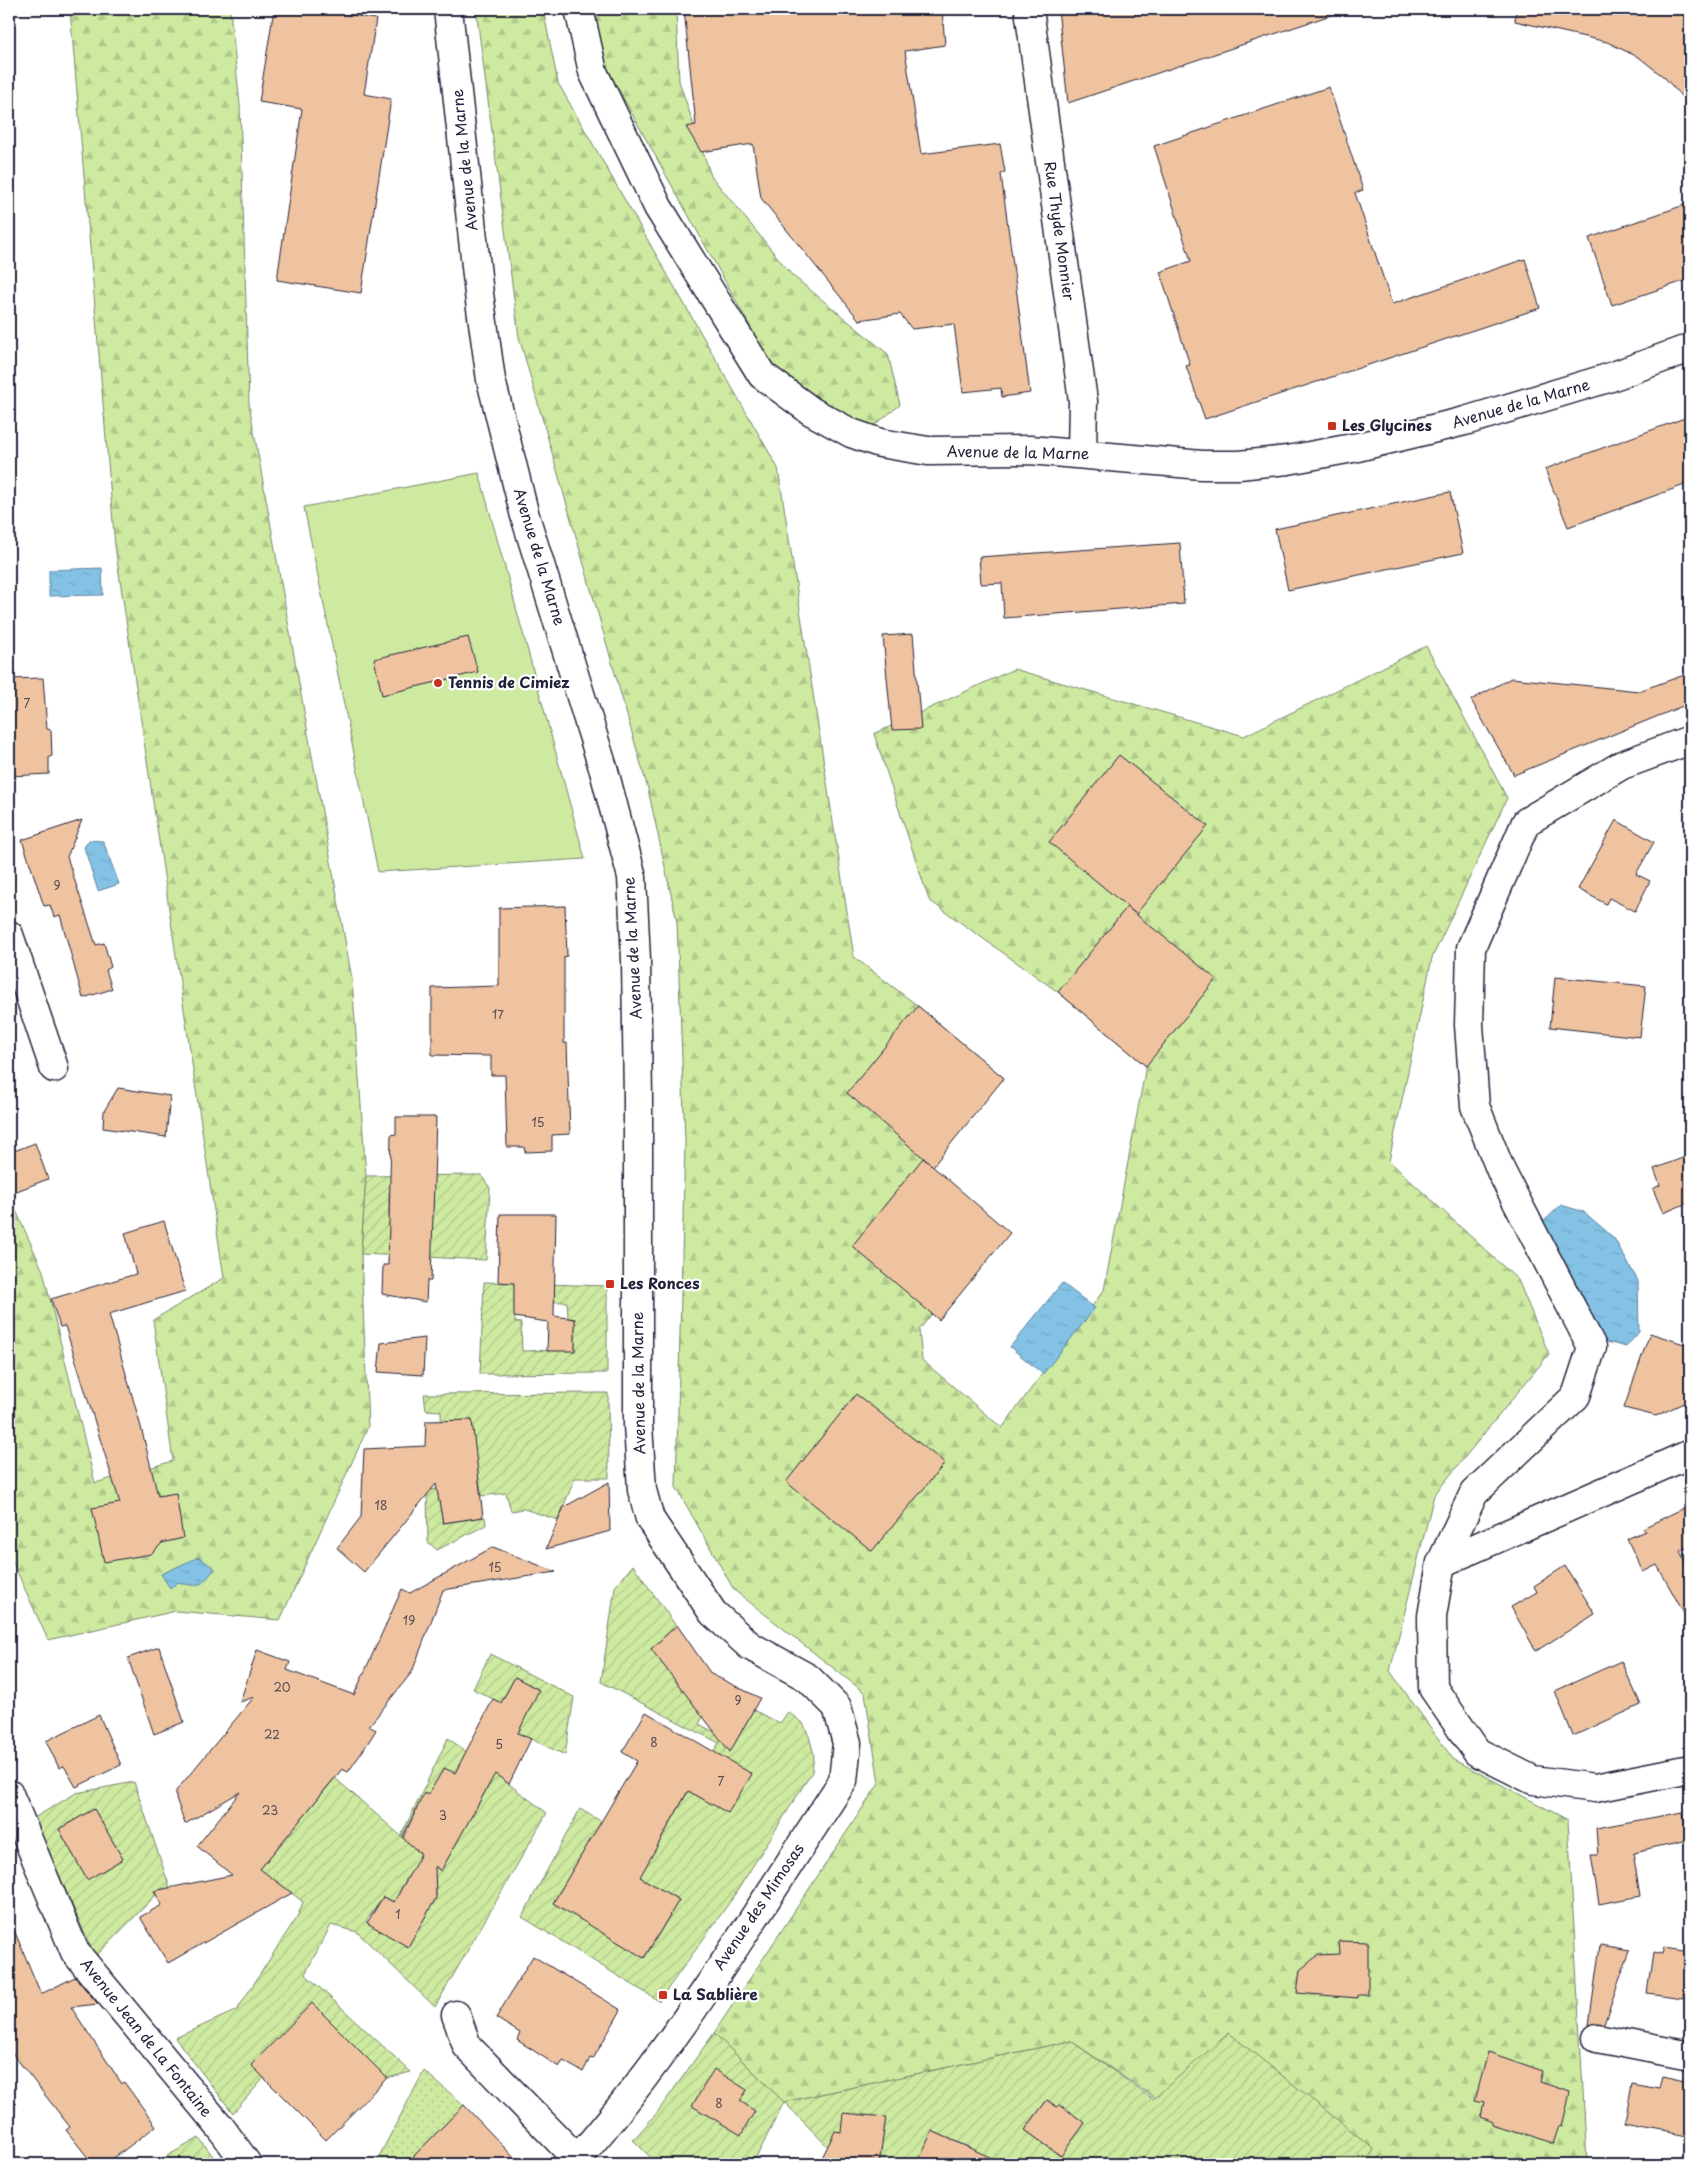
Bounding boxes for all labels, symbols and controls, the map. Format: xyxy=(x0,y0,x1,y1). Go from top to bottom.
street label: Avenue de la Marne xyxy=(445,88,482,232)
street label: Rue Thyde Monnier xyxy=(1039,160,1082,302)
street label: Avenue de la Marne xyxy=(1449,372,1592,433)
place label: Les Glycines xyxy=(1342,413,1432,436)
marker: Les Glycines xyxy=(1326,420,1338,432)
street label: Avenue de la Marne xyxy=(947,439,1089,464)
street label: Avenue de la Marne xyxy=(509,485,572,628)
place label: Tennis de Cimiez xyxy=(448,670,570,693)
marker: Tennis de Cimiez xyxy=(432,677,444,689)
house number: 7 xyxy=(24,694,31,712)
house number: 9 xyxy=(53,876,61,894)
street label: Avenue de la Marne xyxy=(616,876,647,1020)
house number: 17 xyxy=(492,1005,504,1023)
house number: 15 xyxy=(531,1113,545,1131)
place label: Les Ronces xyxy=(620,1271,700,1294)
marker: Les Ronces xyxy=(604,1278,616,1290)
street label: Avenue de la Marne xyxy=(625,1312,650,1454)
house number: 18 xyxy=(375,1496,387,1514)
house number: 15 xyxy=(488,1558,502,1576)
house number: 19 xyxy=(403,1611,415,1629)
house number: 20 xyxy=(273,1678,291,1696)
house number: 9 xyxy=(734,1691,742,1709)
house number: 22 xyxy=(264,1725,280,1743)
house number: 8 xyxy=(650,1733,658,1751)
house number: 5 xyxy=(495,1735,503,1753)
house number: 7 xyxy=(718,1772,725,1790)
house number: 23 xyxy=(262,1801,278,1819)
house number: 3 xyxy=(439,1806,447,1824)
street label: Avenue des Mimosas xyxy=(707,1838,809,1974)
house number: 1 xyxy=(395,1905,401,1923)
street label: Avenue Jean de La Fontaine xyxy=(76,1953,218,2121)
place label: La Sablière xyxy=(673,1982,758,2005)
marker: La Sablière xyxy=(657,1989,669,2001)
house number: 8 xyxy=(715,2094,723,2112)

